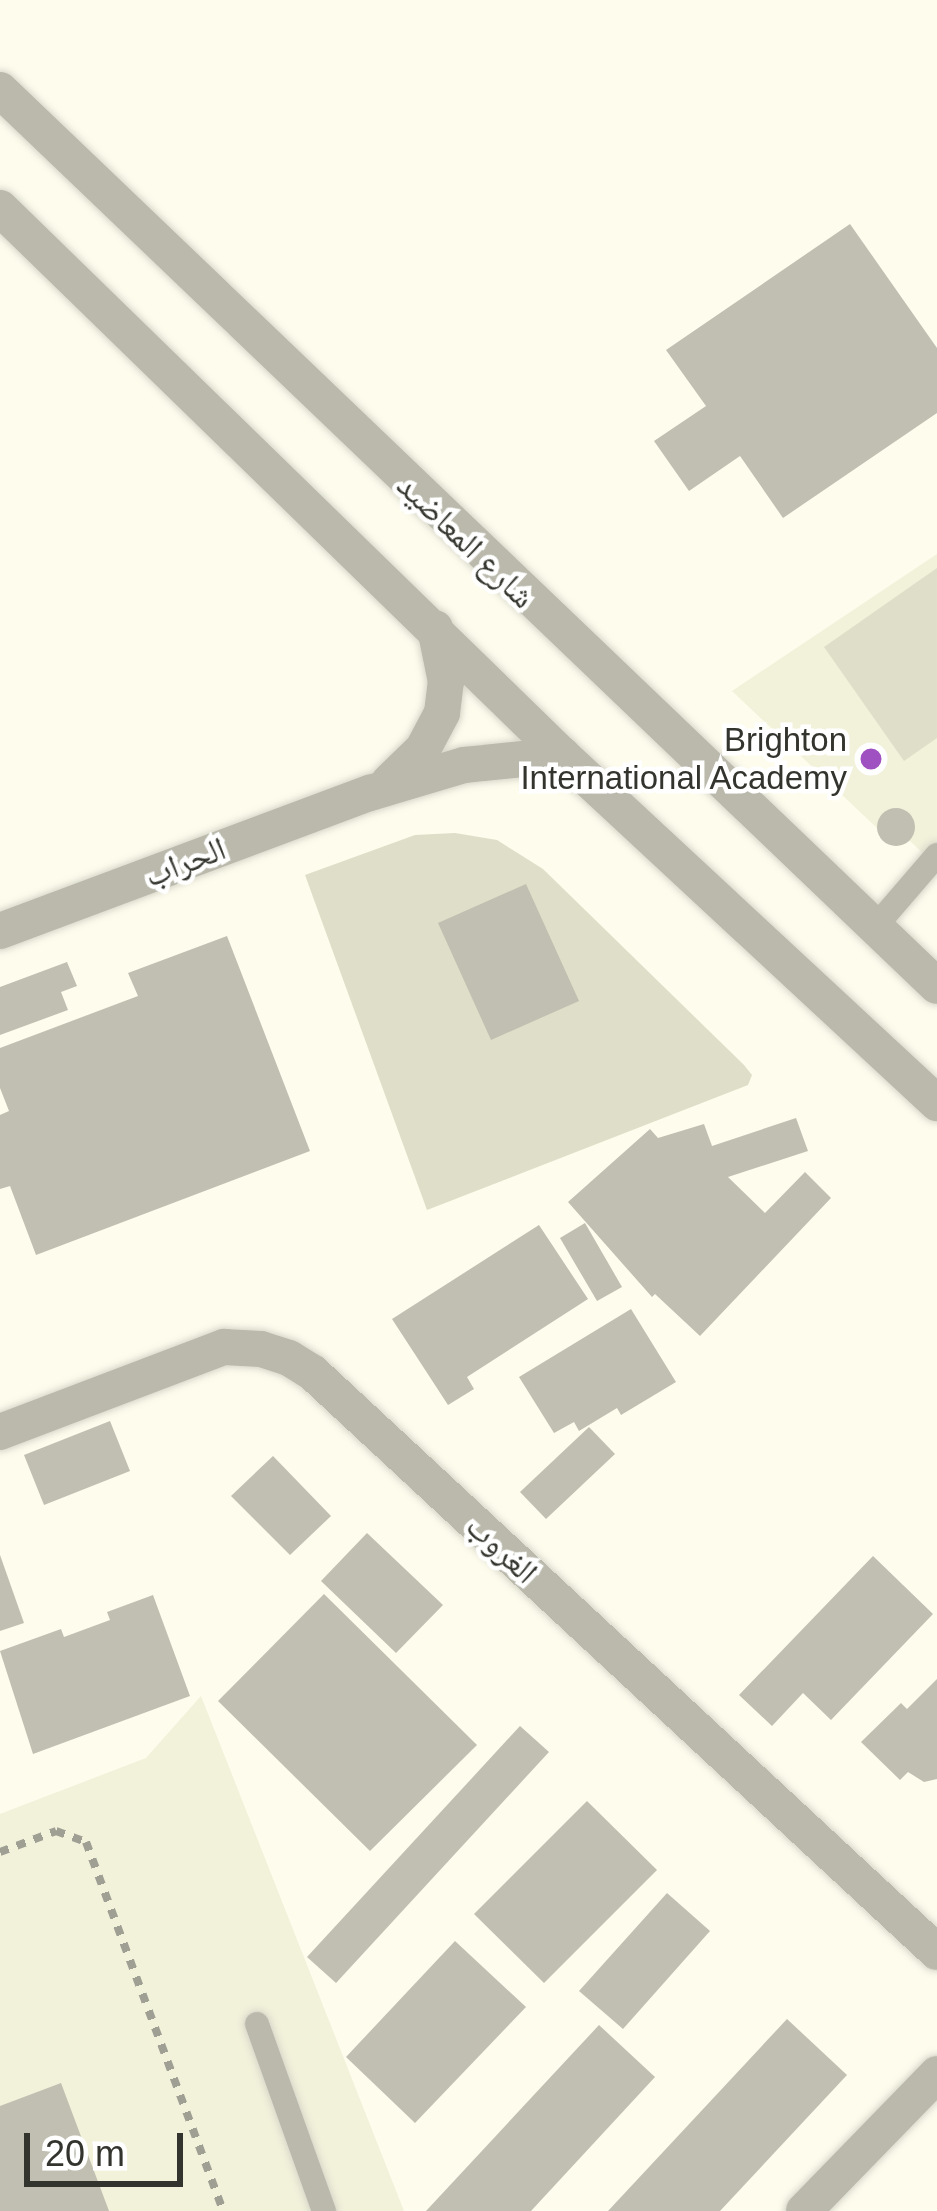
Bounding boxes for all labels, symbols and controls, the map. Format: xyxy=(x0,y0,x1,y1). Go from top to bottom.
street label: شارع المعاضيد xyxy=(389,466,543,616)
place label: Brighton International Academy xyxy=(519,720,847,798)
marker: Brighton International Academy xyxy=(858,746,884,772)
street label: الحراب xyxy=(139,829,231,895)
street label: الغروب xyxy=(458,1506,546,1592)
scale bar xyxy=(30,2109,189,2183)
text: 20 m xyxy=(45,2133,125,2174)

